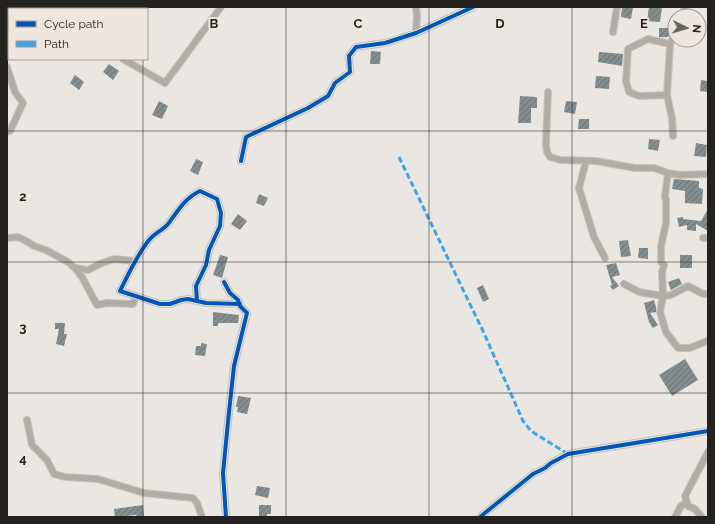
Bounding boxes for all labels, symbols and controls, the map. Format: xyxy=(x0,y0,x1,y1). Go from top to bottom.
legend xyxy=(8,8,148,60)
north arrow xyxy=(667,8,707,48)
text: B xyxy=(210,16,219,31)
text: C xyxy=(354,16,363,31)
text: D xyxy=(495,16,505,31)
text: E xyxy=(640,16,648,31)
text: Cycle path xyxy=(44,17,103,31)
text: N xyxy=(690,24,703,34)
text: Path xyxy=(44,37,69,51)
text: 2 xyxy=(19,189,27,204)
text: 3 xyxy=(19,320,27,335)
text: 4 xyxy=(19,451,27,466)

